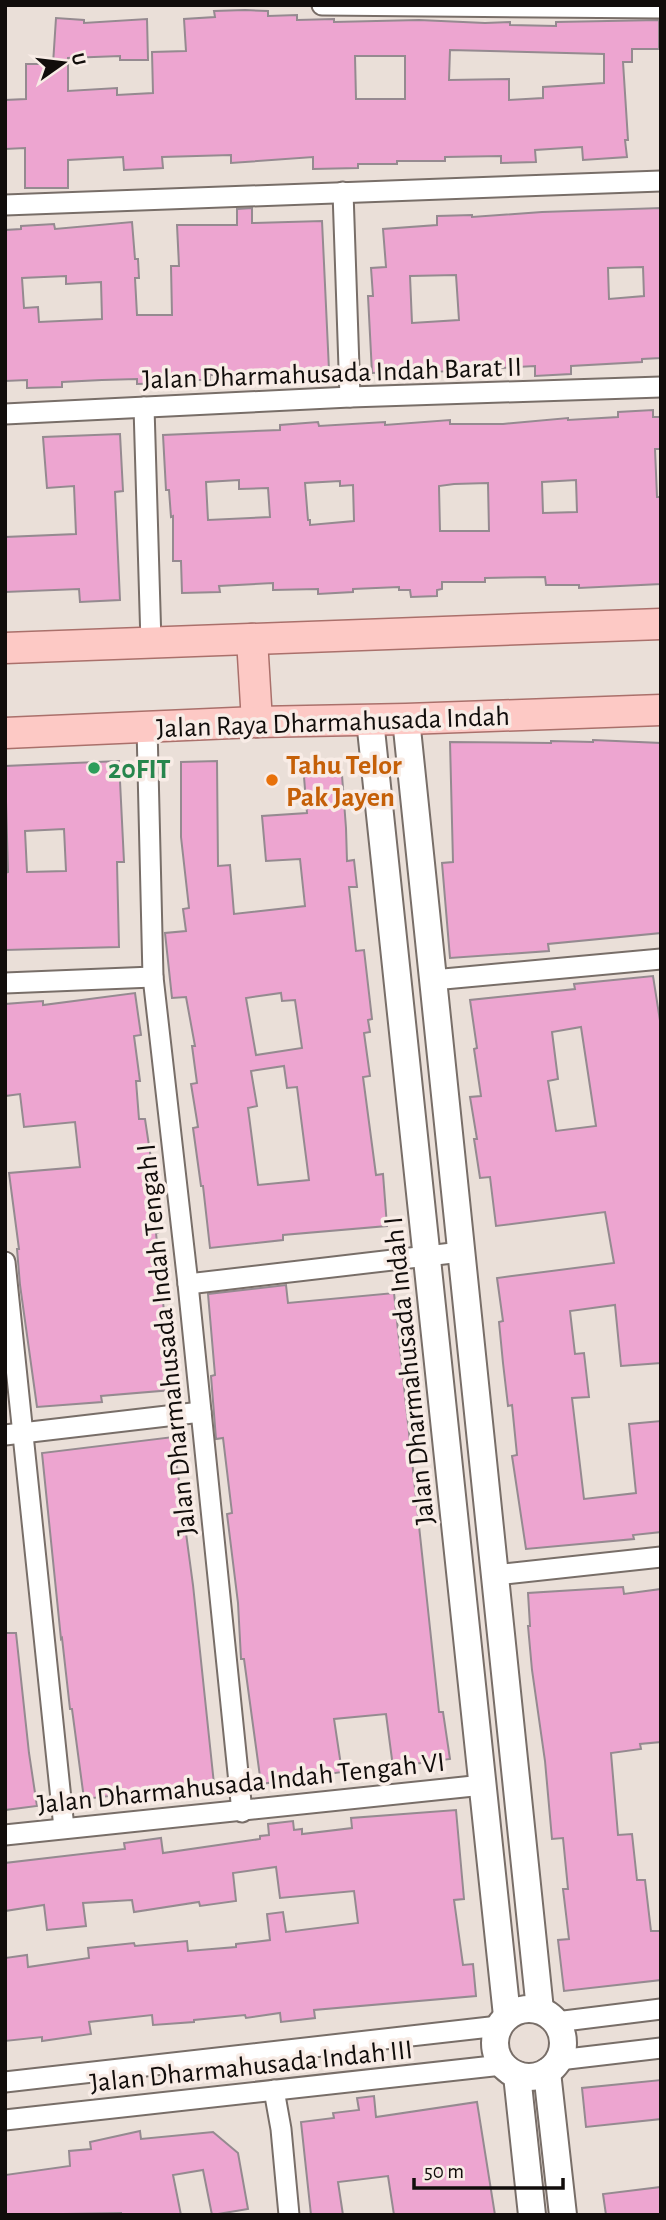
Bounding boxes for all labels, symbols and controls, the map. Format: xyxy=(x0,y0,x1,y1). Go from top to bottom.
north arrow xyxy=(28,28,98,98)
text: U xyxy=(67,51,89,67)
street label: Jalan Dharmahusada Indah Barat II xyxy=(142,353,522,395)
street label: Jalan Raya Dharmahusada Indah xyxy=(156,703,510,743)
place label: Tahu Telor Pak Jayen xyxy=(286,752,402,812)
place label: 20FIT xyxy=(108,756,171,784)
marker: 20FIT xyxy=(86,760,102,776)
marker: Tahu Telor Pak Jayen xyxy=(264,772,280,788)
street label: Jalan Dharmahusada Indah Tengah I xyxy=(132,1142,202,1537)
street label: Jalan Dharmahusada Indah I xyxy=(380,1215,440,1526)
street label: Jalan Dharmahusada Indah Tengah VI xyxy=(36,1749,446,1819)
street label: Jalan Dharmahusada Indah III xyxy=(88,2036,414,2098)
scale bar xyxy=(414,2146,563,2190)
text: 50 m xyxy=(424,2161,464,2182)

